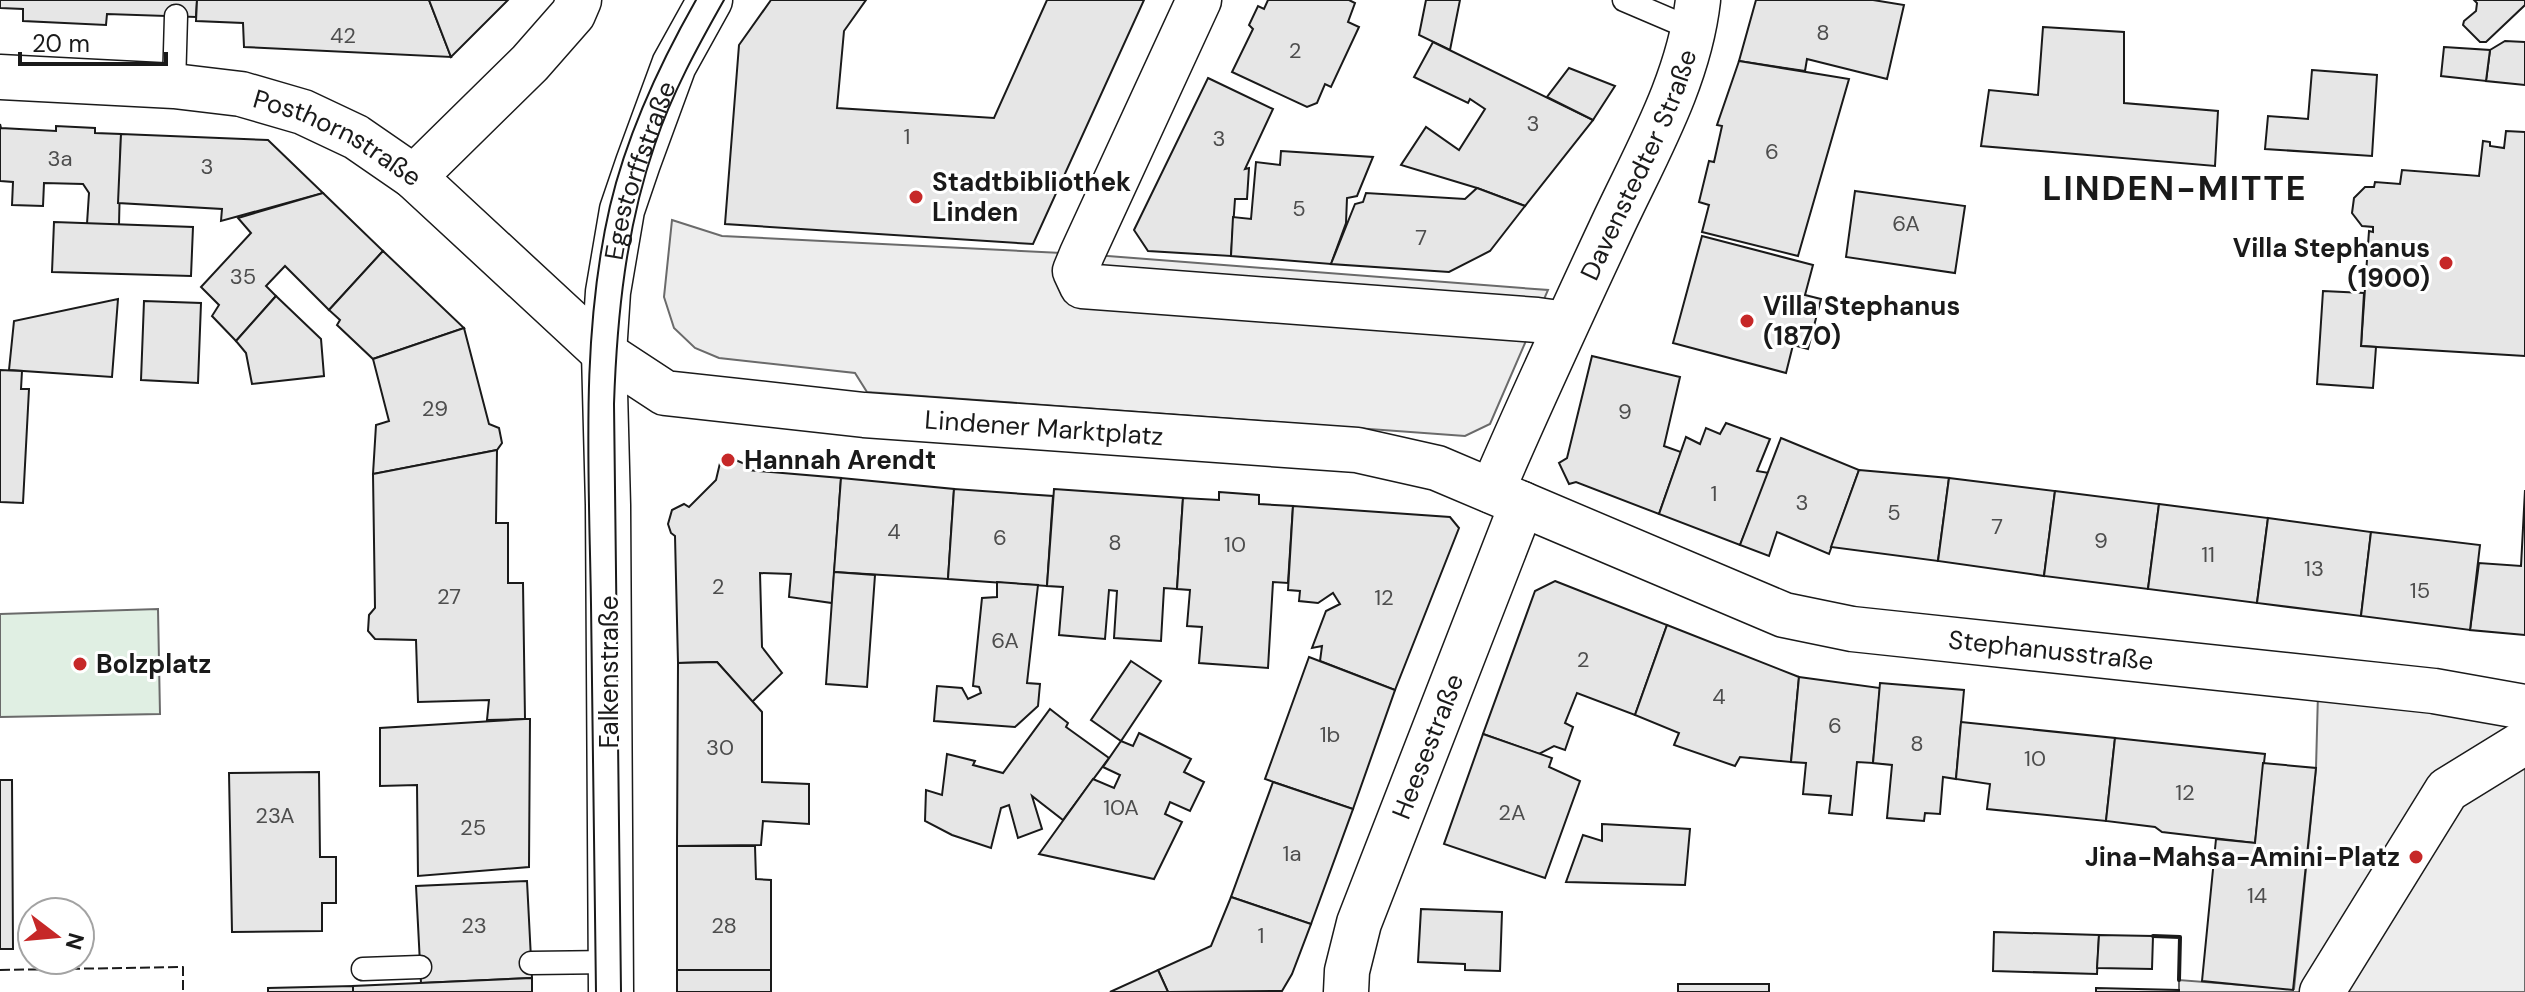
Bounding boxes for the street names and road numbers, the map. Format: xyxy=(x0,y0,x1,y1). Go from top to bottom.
street label: Davenstedter Straße xyxy=(1572,45,1704,286)
street label: Egestorffstraße xyxy=(597,76,684,263)
street label: Posthornstraße xyxy=(249,81,428,194)
street label: Lindener Marktplatz xyxy=(924,402,1165,453)
street label: Falkenstraße xyxy=(592,596,626,748)
street label: Stephanusstraße xyxy=(1947,622,2155,678)
street label: Heesestraße xyxy=(1384,669,1471,824)

